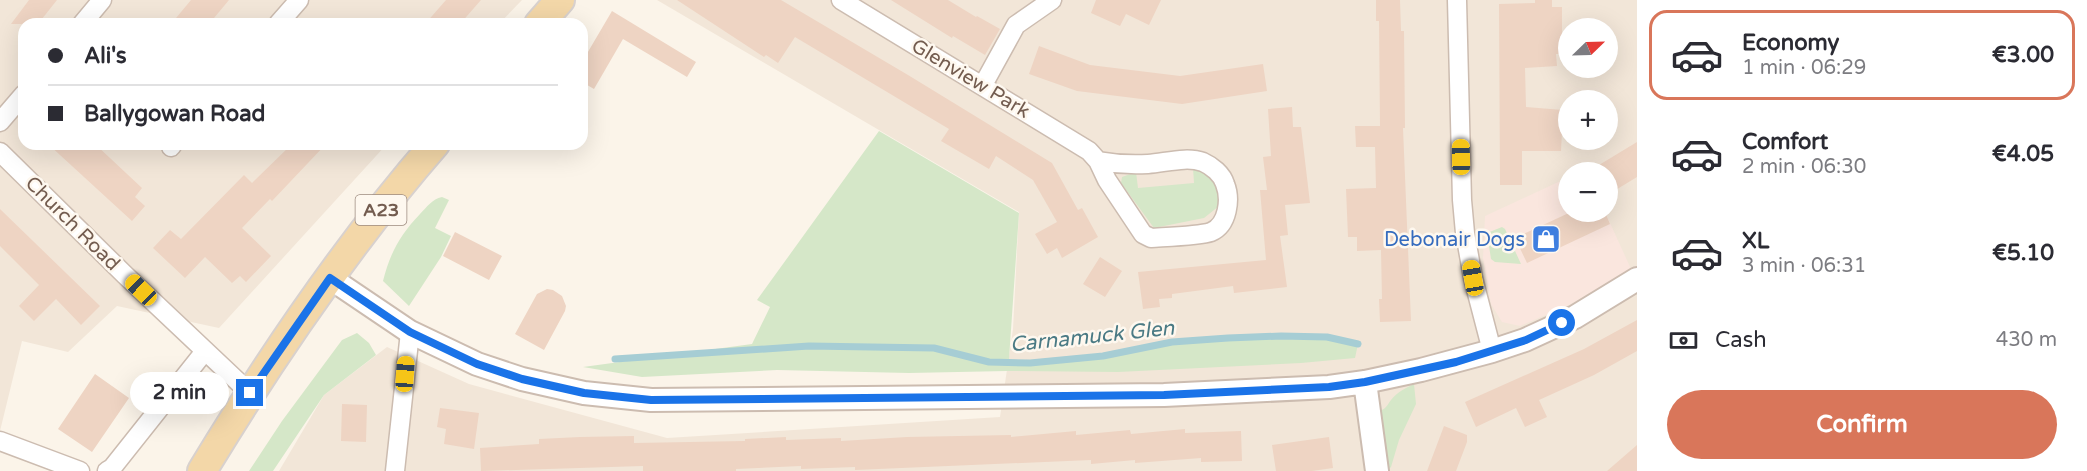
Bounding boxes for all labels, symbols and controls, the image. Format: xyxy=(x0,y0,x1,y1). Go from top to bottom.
north arrow xyxy=(1558,18,1618,78)
map controls xyxy=(1558,18,1618,222)
icon: car xyxy=(1670,28,1724,82)
text: Economy xyxy=(1742,30,1839,56)
street label: Glenview Park xyxy=(907,34,1034,124)
text: €3.00 xyxy=(1992,42,2054,68)
text: Ali's xyxy=(84,43,127,69)
text: 1 min · 06:29 xyxy=(1742,56,1866,80)
button: + xyxy=(1558,90,1618,150)
text: Ballygowan Road xyxy=(84,101,265,127)
icon: car xyxy=(1670,127,1724,181)
text: Comfort xyxy=(1742,129,1828,155)
car xyxy=(1452,139,1470,175)
text: €4.05 xyxy=(1992,141,2054,167)
text: 2 min · 06:30 xyxy=(1742,155,1866,179)
button: − xyxy=(1558,162,1618,222)
street label: Church Road xyxy=(20,171,125,276)
road number: A23 xyxy=(356,195,406,225)
shop icon: Debonair Dogs xyxy=(1530,223,1562,255)
icon: car xyxy=(1670,226,1724,280)
place label: Debonair Dogs xyxy=(1384,228,1525,252)
text: XL xyxy=(1742,228,1769,254)
text: €5.10 xyxy=(1992,240,2054,266)
text: 3 min · 06:31 xyxy=(1742,254,1866,278)
car xyxy=(1461,259,1485,297)
car xyxy=(122,271,160,309)
route start xyxy=(1548,309,1575,336)
water label: Carnamuck Glen xyxy=(1009,315,1177,358)
icon: cash xyxy=(1667,324,1700,357)
text: Cash xyxy=(1715,327,1767,353)
text: 430 m xyxy=(1996,328,2057,352)
car xyxy=(395,355,415,393)
callout: 2 min xyxy=(130,372,229,414)
route end xyxy=(236,379,263,406)
text: 2 min xyxy=(153,381,206,405)
button: Confirm xyxy=(1667,390,2057,459)

